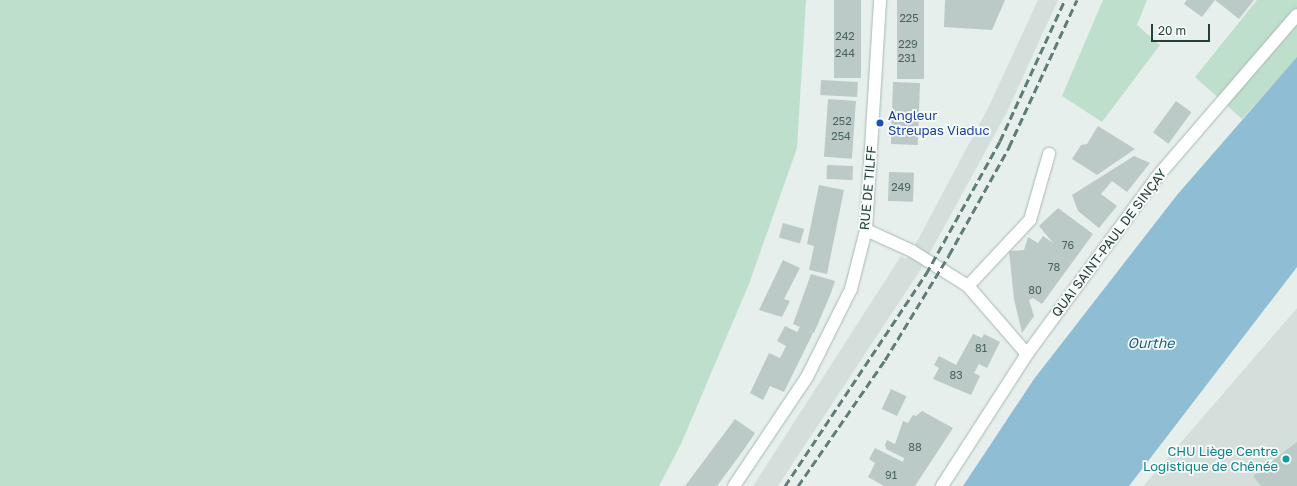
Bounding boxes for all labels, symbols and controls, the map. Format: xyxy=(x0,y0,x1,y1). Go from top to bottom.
house number: 225 xyxy=(899,11,919,25)
scale bar xyxy=(1153,16,1212,42)
text: 20 m xyxy=(1158,23,1186,38)
house number: 242 xyxy=(835,29,855,43)
house number: 229 xyxy=(898,37,918,51)
house number: 244 xyxy=(835,46,855,60)
house number: 231 xyxy=(898,51,916,65)
place label: Angleur Streupas Viaduc xyxy=(888,108,990,139)
house number: 252 xyxy=(832,114,852,128)
marker: Angleur Streupas Viaduc xyxy=(875,118,885,128)
house number: 254 xyxy=(831,129,851,143)
street label: RUE DE TILFF xyxy=(857,145,879,231)
street label: QUAI SAINT-PAUL DE SINÇAY xyxy=(1048,166,1170,320)
house number: 249 xyxy=(891,180,911,194)
house number: 76 xyxy=(1062,238,1074,252)
house number: 78 xyxy=(1048,260,1060,274)
house number: 80 xyxy=(1028,283,1042,297)
water label: Ourthe xyxy=(1128,335,1174,351)
house number: 81 xyxy=(975,341,987,355)
house number: 83 xyxy=(949,368,963,382)
house number: 88 xyxy=(908,440,922,454)
place label: CHU Liège Centre Logistique de Chênée xyxy=(1143,444,1278,475)
marker: CHU Liège Centre Logistique de Chênée xyxy=(1281,454,1291,464)
house number: 91 xyxy=(885,468,897,482)

